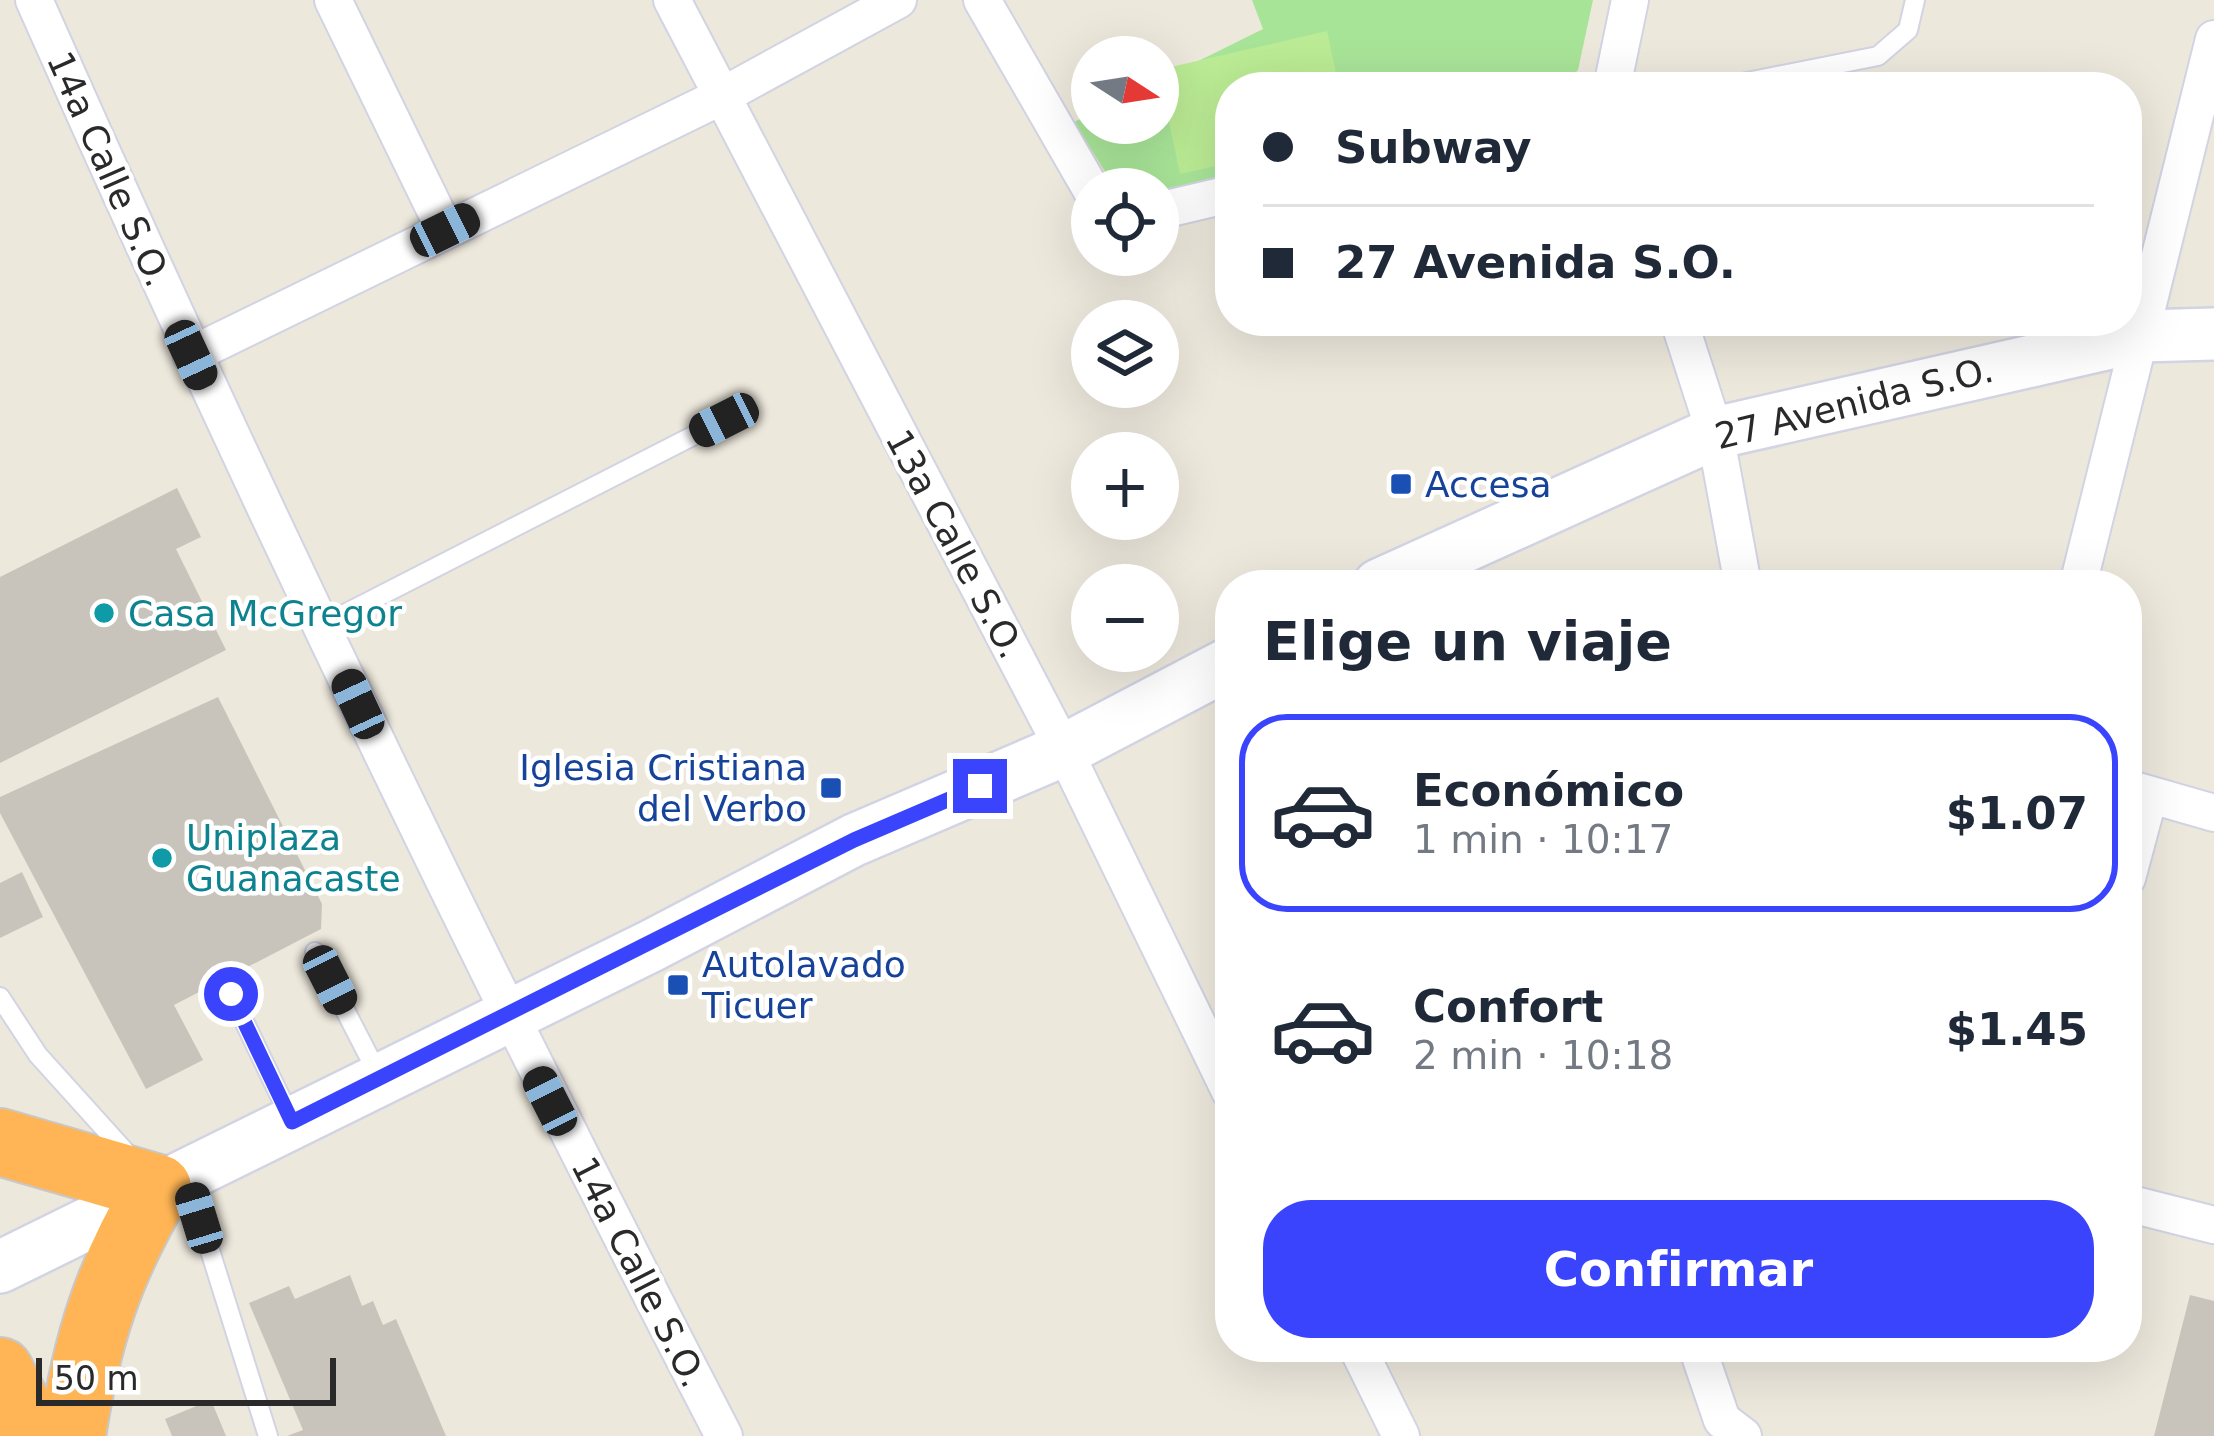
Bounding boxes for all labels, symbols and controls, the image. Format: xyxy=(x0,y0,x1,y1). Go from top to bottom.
north arrow xyxy=(1071,36,1179,144)
map controls xyxy=(1071,36,1179,672)
street label: 14a Calle S.O. xyxy=(39,45,179,293)
text: Subway xyxy=(1335,121,1532,174)
button: locate xyxy=(1071,168,1179,276)
car xyxy=(405,198,485,262)
text: 27 Avenida S.O. xyxy=(1335,236,1736,289)
button: layers xyxy=(1071,300,1179,408)
car xyxy=(159,315,223,395)
street label: 27 Avenida S.O. xyxy=(1711,349,1997,457)
car xyxy=(684,388,764,452)
street label: 13a Calle S.O. xyxy=(878,423,1032,665)
button: + xyxy=(1071,432,1179,540)
place label: Accesa xyxy=(1425,464,1552,505)
marker: Accesa xyxy=(1388,471,1414,497)
button: − xyxy=(1071,564,1179,672)
place label: Casa McGregor xyxy=(128,593,402,634)
marker: Casa McGregor xyxy=(91,600,117,626)
text: Elige un viaje xyxy=(1263,610,1672,673)
car xyxy=(326,664,390,744)
place label: Iglesia Cristiana del Verbo xyxy=(519,747,807,829)
route end xyxy=(953,759,1007,813)
icon: car xyxy=(1269,759,1377,867)
text: Económico xyxy=(1413,764,1684,817)
marker: Iglesia Cristiana del Verbo xyxy=(818,775,844,801)
text: $1.07 xyxy=(1946,787,2088,840)
place label: Uniplaza Guanacaste xyxy=(186,817,401,899)
text: 1 min · 10:17 xyxy=(1413,817,1673,862)
marker: Uniplaza Guanacaste xyxy=(149,845,175,871)
car xyxy=(298,940,362,1020)
place label: Autolavado Ticuer xyxy=(701,944,906,1026)
route start xyxy=(204,967,258,1021)
marker: Autolavado Ticuer xyxy=(665,972,691,998)
icon: car xyxy=(1269,975,1377,1083)
text: Confort xyxy=(1413,980,1603,1033)
text: $1.45 xyxy=(1946,1003,2088,1056)
text: 2 min · 10:18 xyxy=(1413,1033,1673,1078)
car xyxy=(518,1061,582,1141)
street label: 14a Calle S.O. xyxy=(563,1150,715,1394)
car xyxy=(171,1178,227,1258)
button: Confirmar xyxy=(1263,1200,2094,1338)
scale bar xyxy=(36,1352,336,1405)
text: 50 m xyxy=(54,1359,139,1398)

